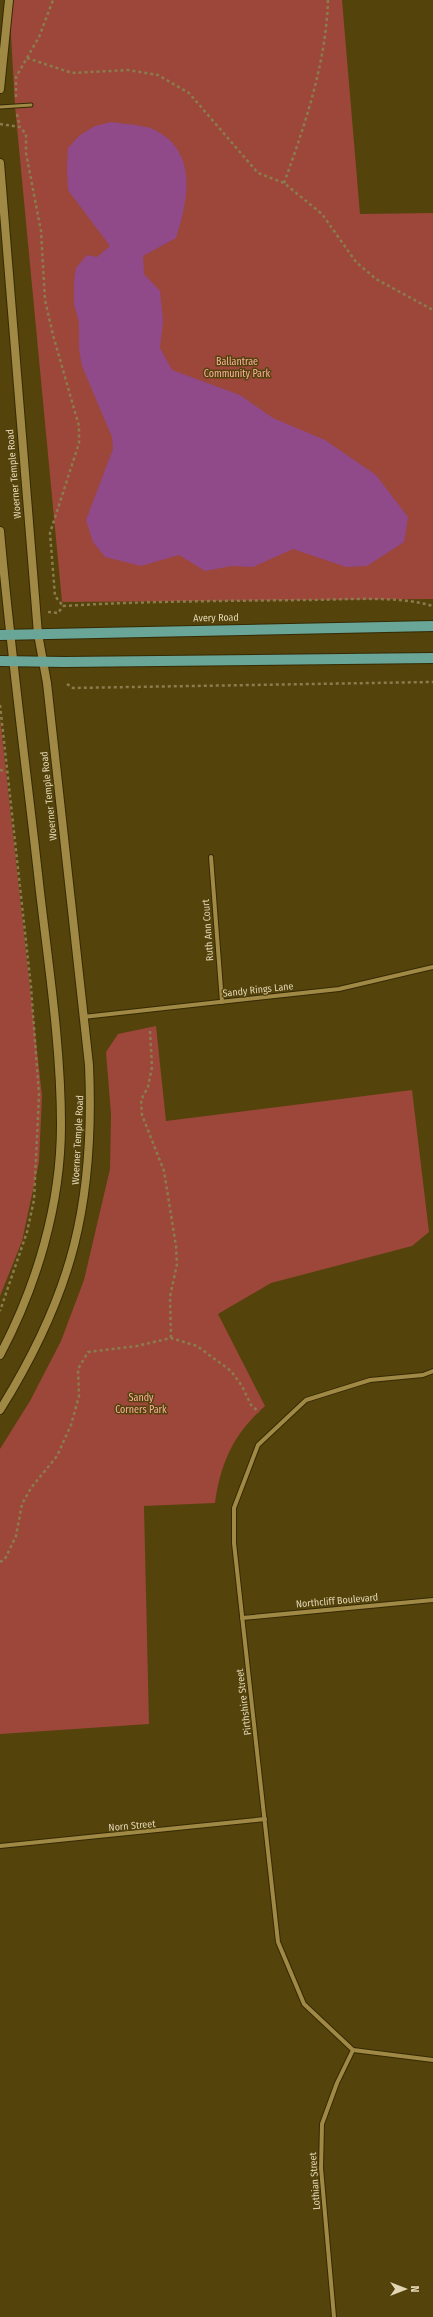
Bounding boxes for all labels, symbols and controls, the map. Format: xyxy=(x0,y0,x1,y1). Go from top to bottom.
park label: Ballantrae Community Park xyxy=(204,356,271,380)
street label: Woerner Temple Road xyxy=(4,429,24,519)
street label: Avery Road xyxy=(193,612,239,624)
street label: Woerner Temple Road xyxy=(38,751,60,841)
street label: Ruth Ann Court xyxy=(200,898,216,961)
street label: Sandy Rings Lane xyxy=(222,980,294,1000)
street label: Woerner Temple Road xyxy=(70,1095,86,1185)
park label: Sandy Corners Park xyxy=(115,1392,167,1416)
street label: Northcliff Boulevard xyxy=(295,1591,379,1611)
street label: Pirthshire Street xyxy=(234,1667,254,1736)
street label: Norn Street xyxy=(108,1818,157,1834)
street label: Lothian Street xyxy=(307,2151,323,2210)
north arrow xyxy=(385,2269,425,2309)
text: N xyxy=(408,2286,421,2292)

